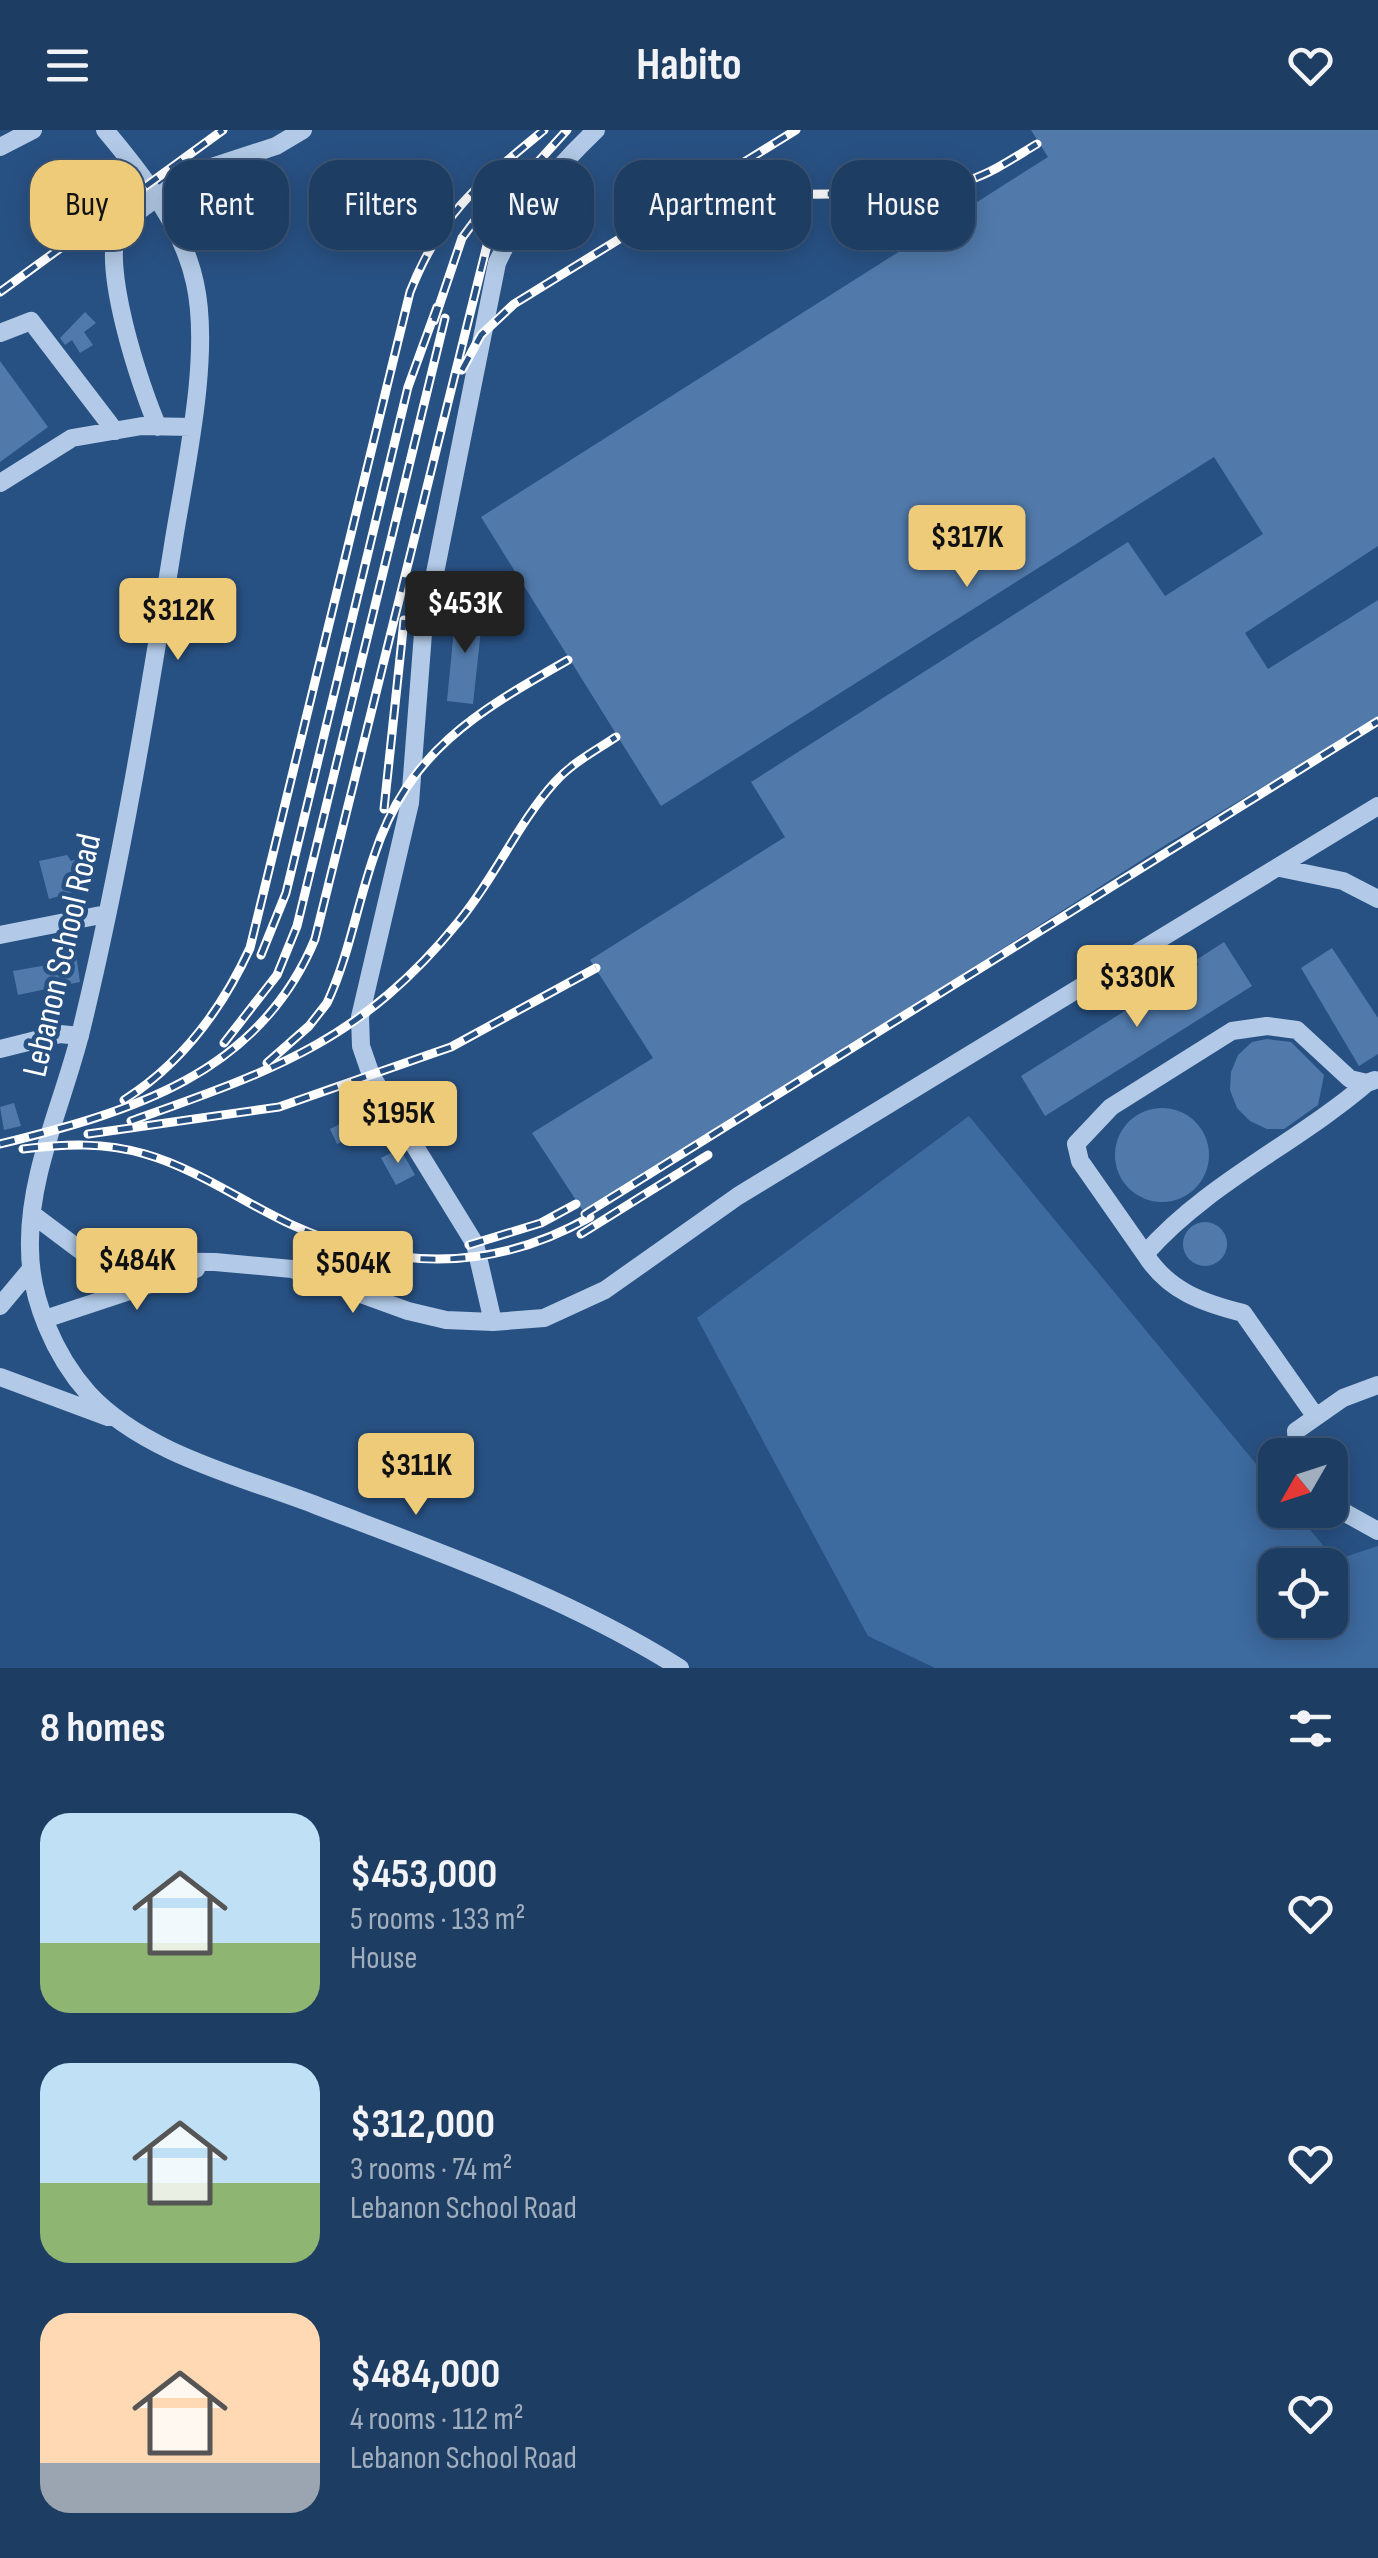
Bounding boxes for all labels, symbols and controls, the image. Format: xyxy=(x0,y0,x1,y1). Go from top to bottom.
icon: menu xyxy=(40,38,95,93)
text: Habito xyxy=(636,38,742,93)
icon: heart xyxy=(1283,38,1338,93)
chip: Buy xyxy=(30,160,144,250)
chip: Rent xyxy=(164,160,289,250)
chip: Filters xyxy=(309,160,453,250)
chip: New xyxy=(473,160,594,250)
chip: Apartment xyxy=(614,160,811,250)
chip: House xyxy=(831,160,975,250)
pin: $317K xyxy=(897,505,1037,590)
text: $317K xyxy=(930,518,1004,557)
pin: $453K xyxy=(395,571,535,656)
pin: $312K xyxy=(108,578,248,663)
text: $453K xyxy=(427,584,503,623)
text: $312K xyxy=(141,591,215,630)
street label: Lebanon School Road xyxy=(14,830,111,1081)
pin: $330K xyxy=(1067,945,1207,1030)
text: $330K xyxy=(1099,958,1175,997)
pin: $195K xyxy=(328,1081,468,1166)
text: $195K xyxy=(361,1094,435,1133)
pin: $484K xyxy=(67,1228,207,1313)
pin: $504K xyxy=(283,1231,423,1316)
text: $484K xyxy=(98,1241,176,1280)
text: $504K xyxy=(315,1244,391,1283)
pin: $311K xyxy=(346,1433,486,1518)
north arrow xyxy=(1258,1438,1348,1528)
map controls xyxy=(1258,1438,1348,1638)
text: $311K xyxy=(380,1446,452,1485)
button: locate xyxy=(1258,1548,1348,1638)
icon: filters xyxy=(1283,1701,1338,1756)
text: 8 homes xyxy=(40,1703,165,1754)
text: $453,000 xyxy=(350,1849,497,1900)
icon: home xyxy=(120,1853,240,1973)
icon: heart xyxy=(1283,1886,1338,1941)
text: 5 rooms · 133 m² xyxy=(350,1900,525,1939)
text: House xyxy=(350,1939,417,1978)
text: $312,000 xyxy=(350,2099,495,2150)
icon: home xyxy=(120,2103,240,2223)
icon: heart xyxy=(1283,2136,1338,2191)
text: 3 rooms · 74 m² xyxy=(350,2150,512,2189)
text: Lebanon School Road xyxy=(350,2189,577,2228)
text: $484,000 xyxy=(350,2349,500,2400)
icon: home xyxy=(120,2353,240,2473)
icon: heart xyxy=(1283,2386,1338,2441)
text: 4 rooms · 112 m² xyxy=(350,2400,524,2439)
text: Lebanon School Road xyxy=(350,2439,577,2478)

